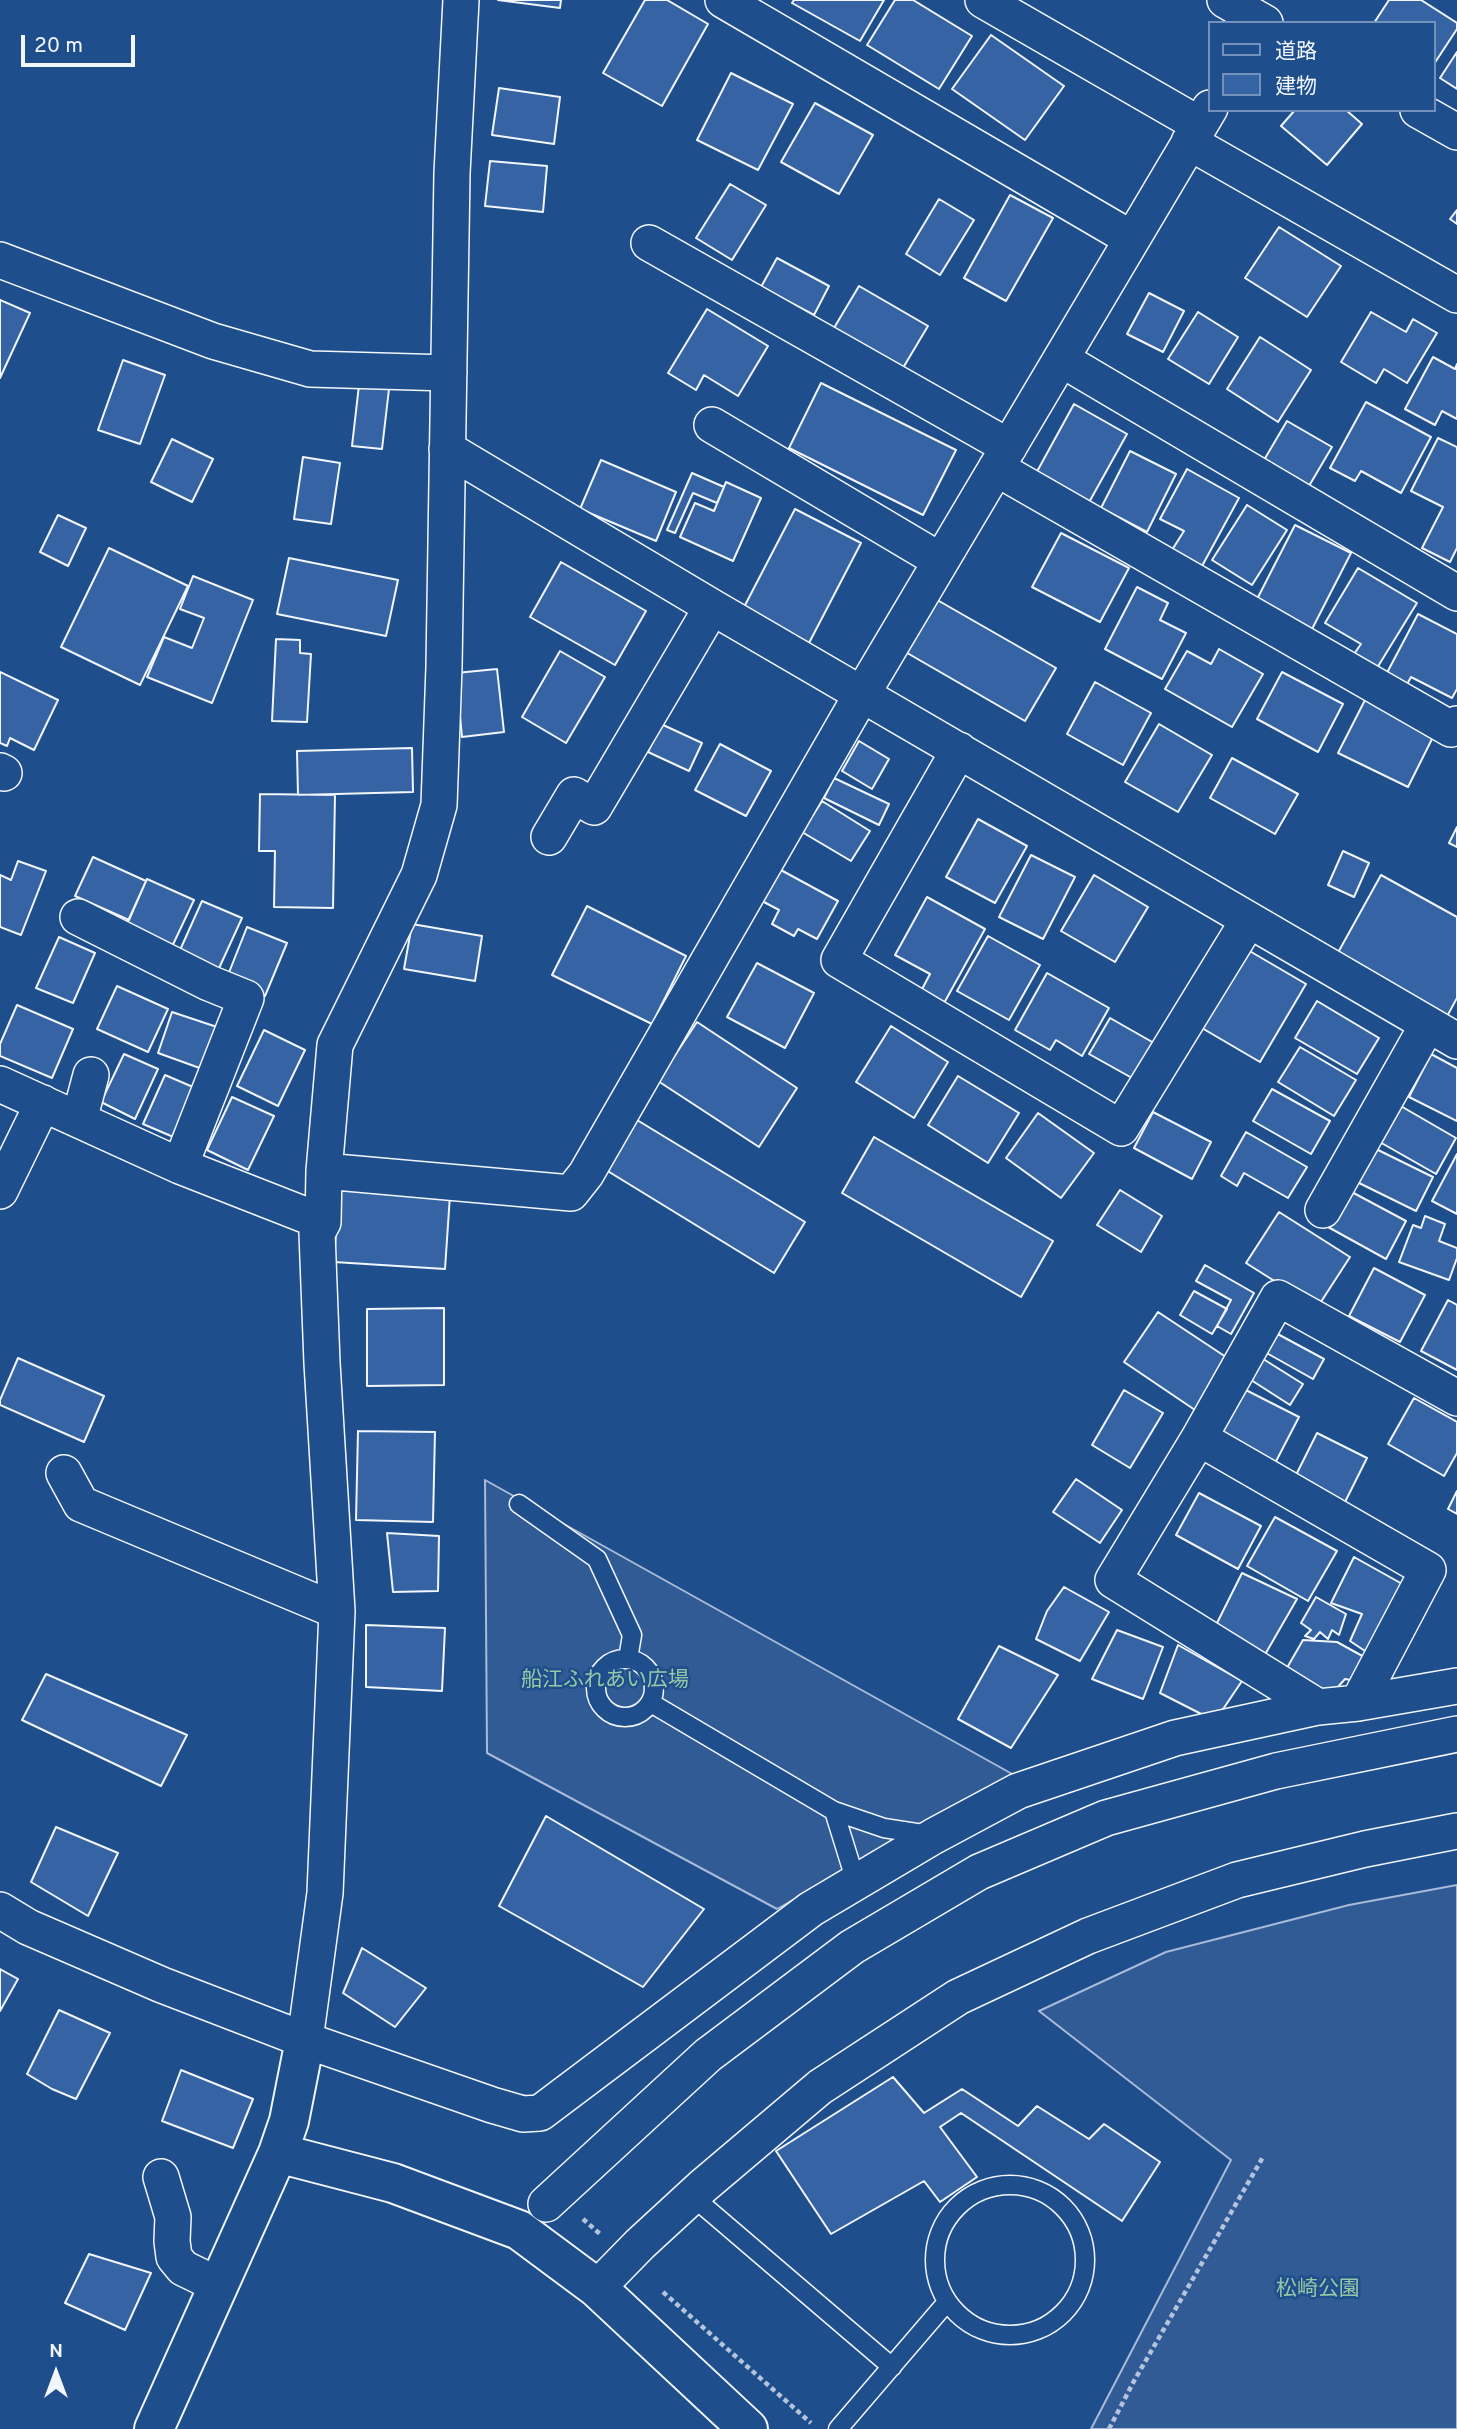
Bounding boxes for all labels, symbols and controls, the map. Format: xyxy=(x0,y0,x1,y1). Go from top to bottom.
scale bar xyxy=(24,21,138,65)
legend xyxy=(1208,21,1436,112)
text: 20 m xyxy=(34,33,83,60)
text: 道路 xyxy=(1275,39,1317,66)
text: 建物 xyxy=(1275,74,1317,101)
park label: 船江ふれあい広場 xyxy=(521,1669,689,1695)
park label: 松崎公園 xyxy=(1276,2278,1360,2304)
north arrow xyxy=(21,2338,91,2408)
text: N xyxy=(49,2340,63,2364)

